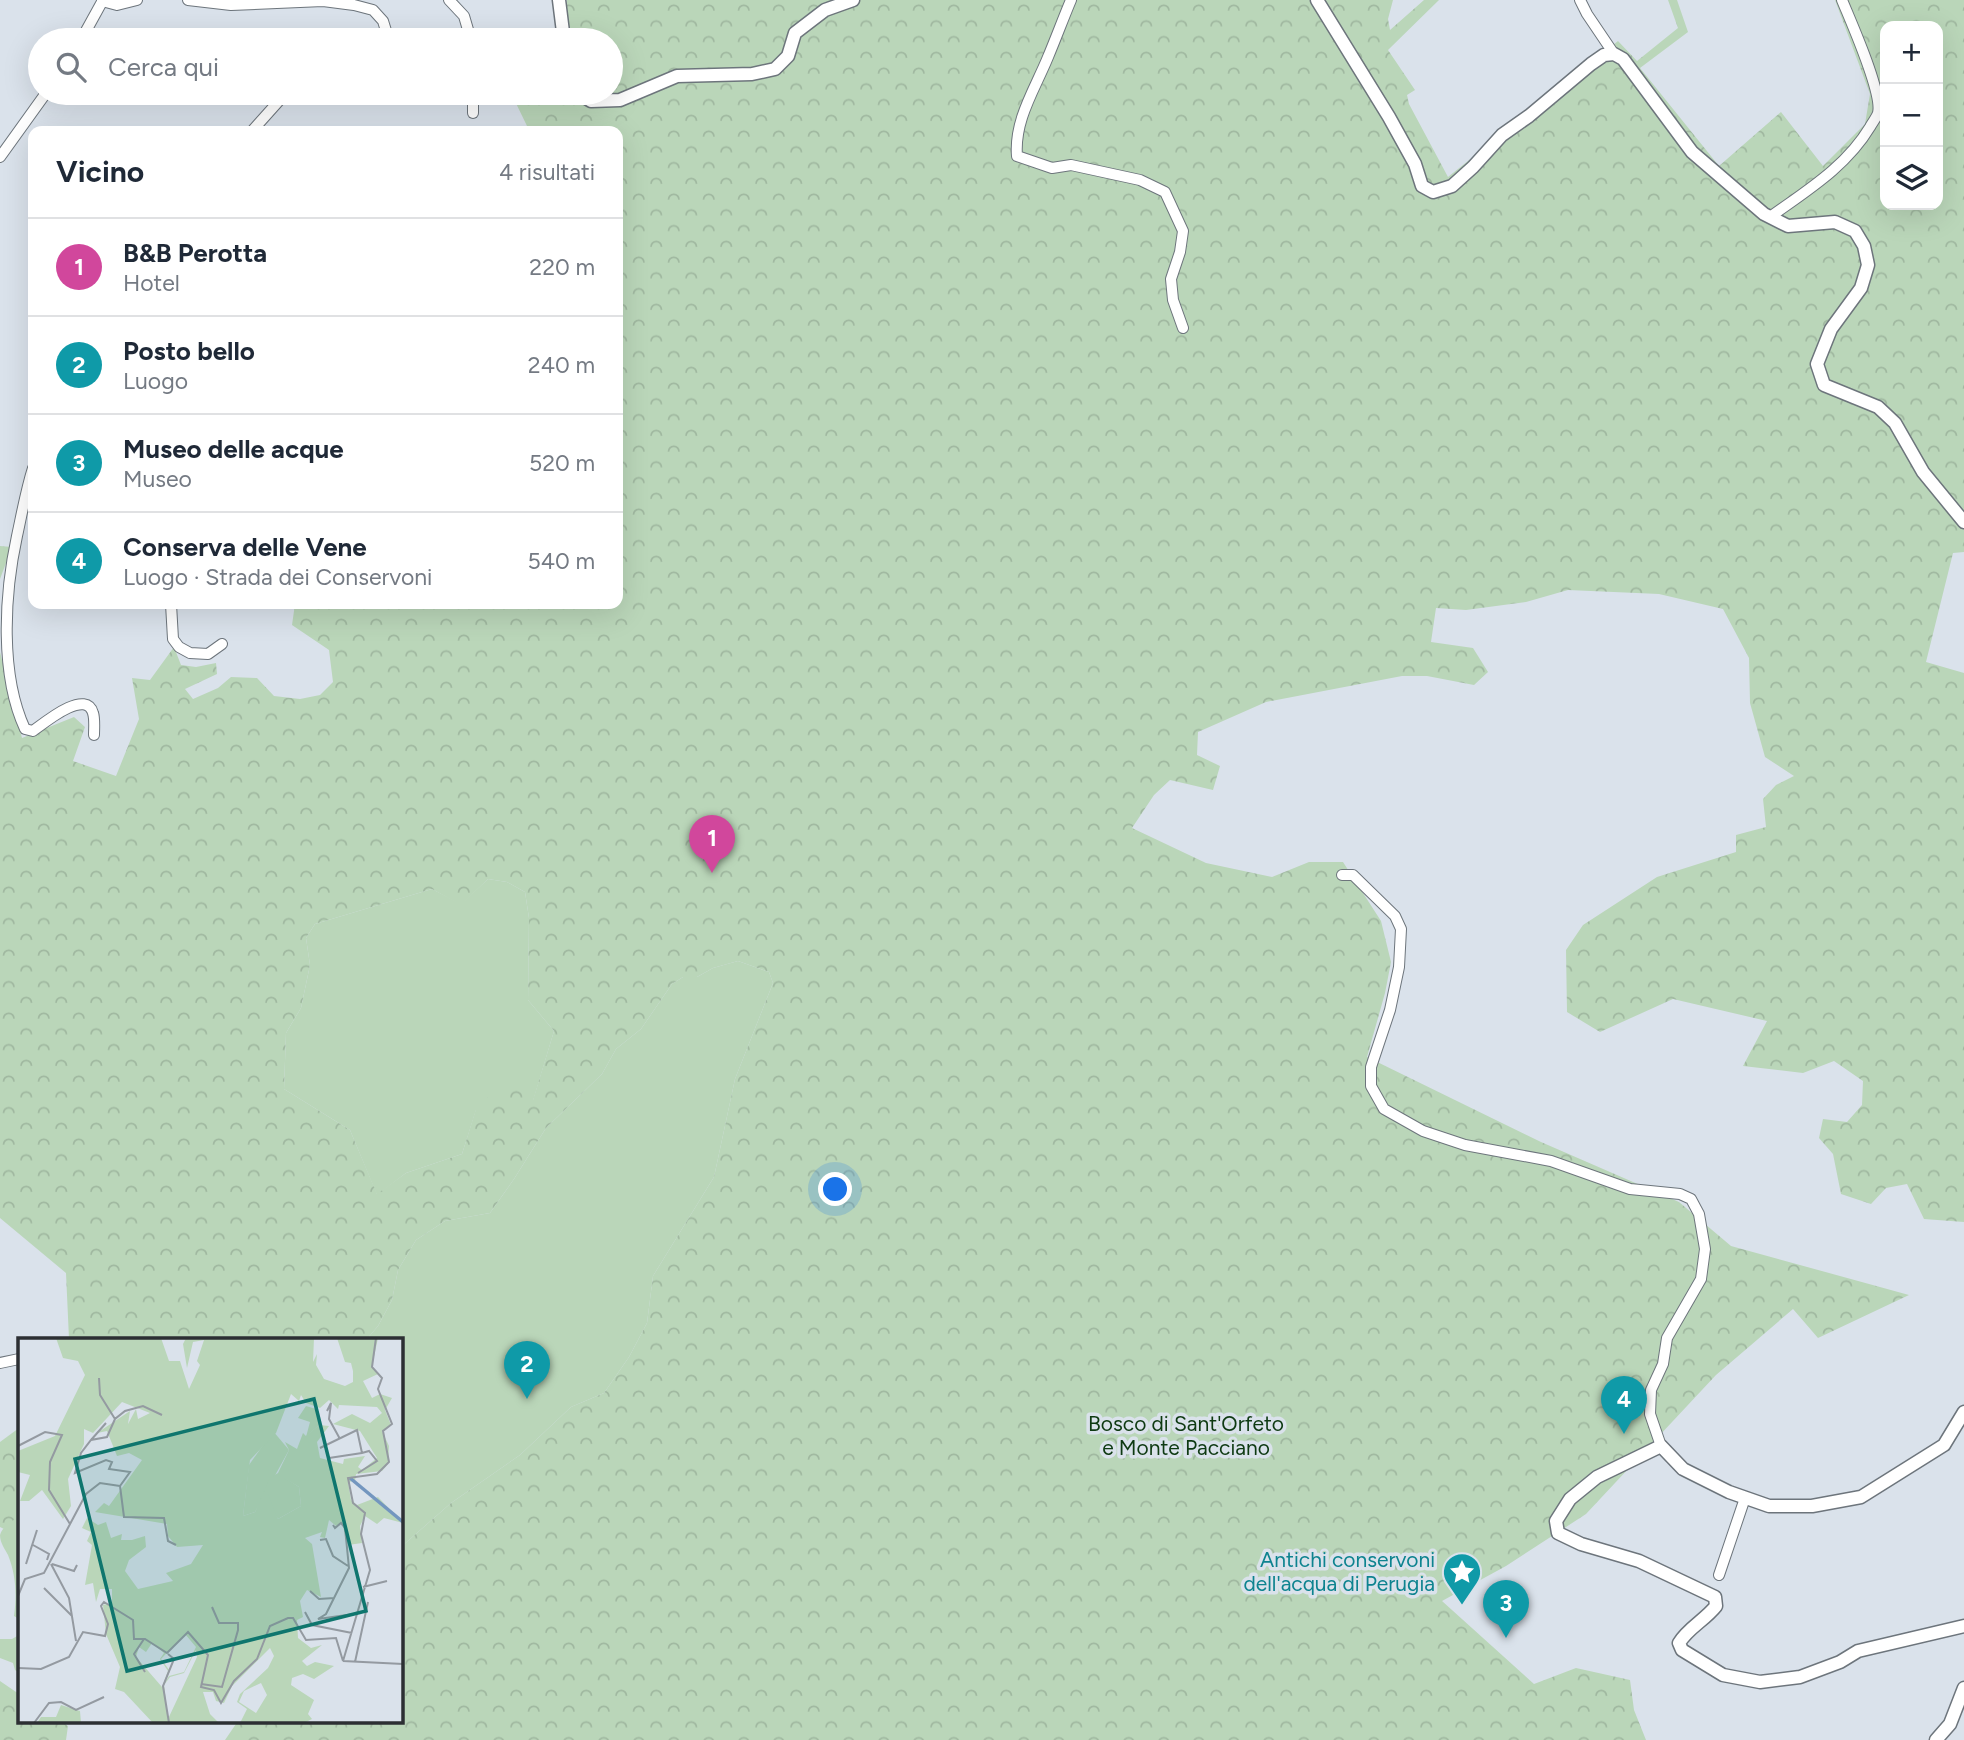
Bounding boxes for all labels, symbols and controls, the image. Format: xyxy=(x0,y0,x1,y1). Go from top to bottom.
map controls xyxy=(1880,21,1943,210)
button: + xyxy=(1880,21,1943,84)
search box xyxy=(28,28,623,105)
icon: search xyxy=(52,48,90,86)
text: Cerca qui xyxy=(108,51,219,83)
button: − xyxy=(1880,84,1943,147)
button: layers xyxy=(1880,147,1943,210)
text: Vicino xyxy=(56,153,144,190)
text: 4 risultati xyxy=(499,158,595,186)
text: B&B Perotta xyxy=(123,237,267,269)
text: 1 xyxy=(74,253,84,281)
text: 220 m xyxy=(529,253,595,281)
text: Hotel xyxy=(123,269,180,297)
text: Posto bello xyxy=(123,335,255,367)
text: 2 xyxy=(72,351,86,379)
text: 240 m xyxy=(528,351,595,379)
text: Luogo xyxy=(123,367,188,395)
text: Museo delle acque xyxy=(123,433,344,465)
text: 3 xyxy=(73,449,85,477)
text: 520 m xyxy=(529,449,595,477)
text: Museo xyxy=(123,465,192,493)
text: Conserva delle Vene xyxy=(123,531,367,563)
text: 4 xyxy=(72,547,86,575)
text: 540 m xyxy=(527,547,595,575)
text: Luogo · Strada dei Conservoni xyxy=(123,563,432,591)
pin: 1 xyxy=(689,815,735,873)
your location xyxy=(818,1172,852,1206)
inset map xyxy=(18,1338,402,1722)
pin: 2 xyxy=(504,1341,550,1399)
pin: 4 xyxy=(1601,1376,1647,1434)
park label: Bosco di Sant'Orfeto e Monte Pacciano xyxy=(1088,1411,1284,1460)
place label: Antichi conservoni dell'acqua di Perugia xyxy=(1243,1547,1435,1596)
place icon: Antichi conservoni dell'acqua di Perugia xyxy=(1441,1551,1483,1606)
pin: 3 xyxy=(1483,1580,1529,1638)

